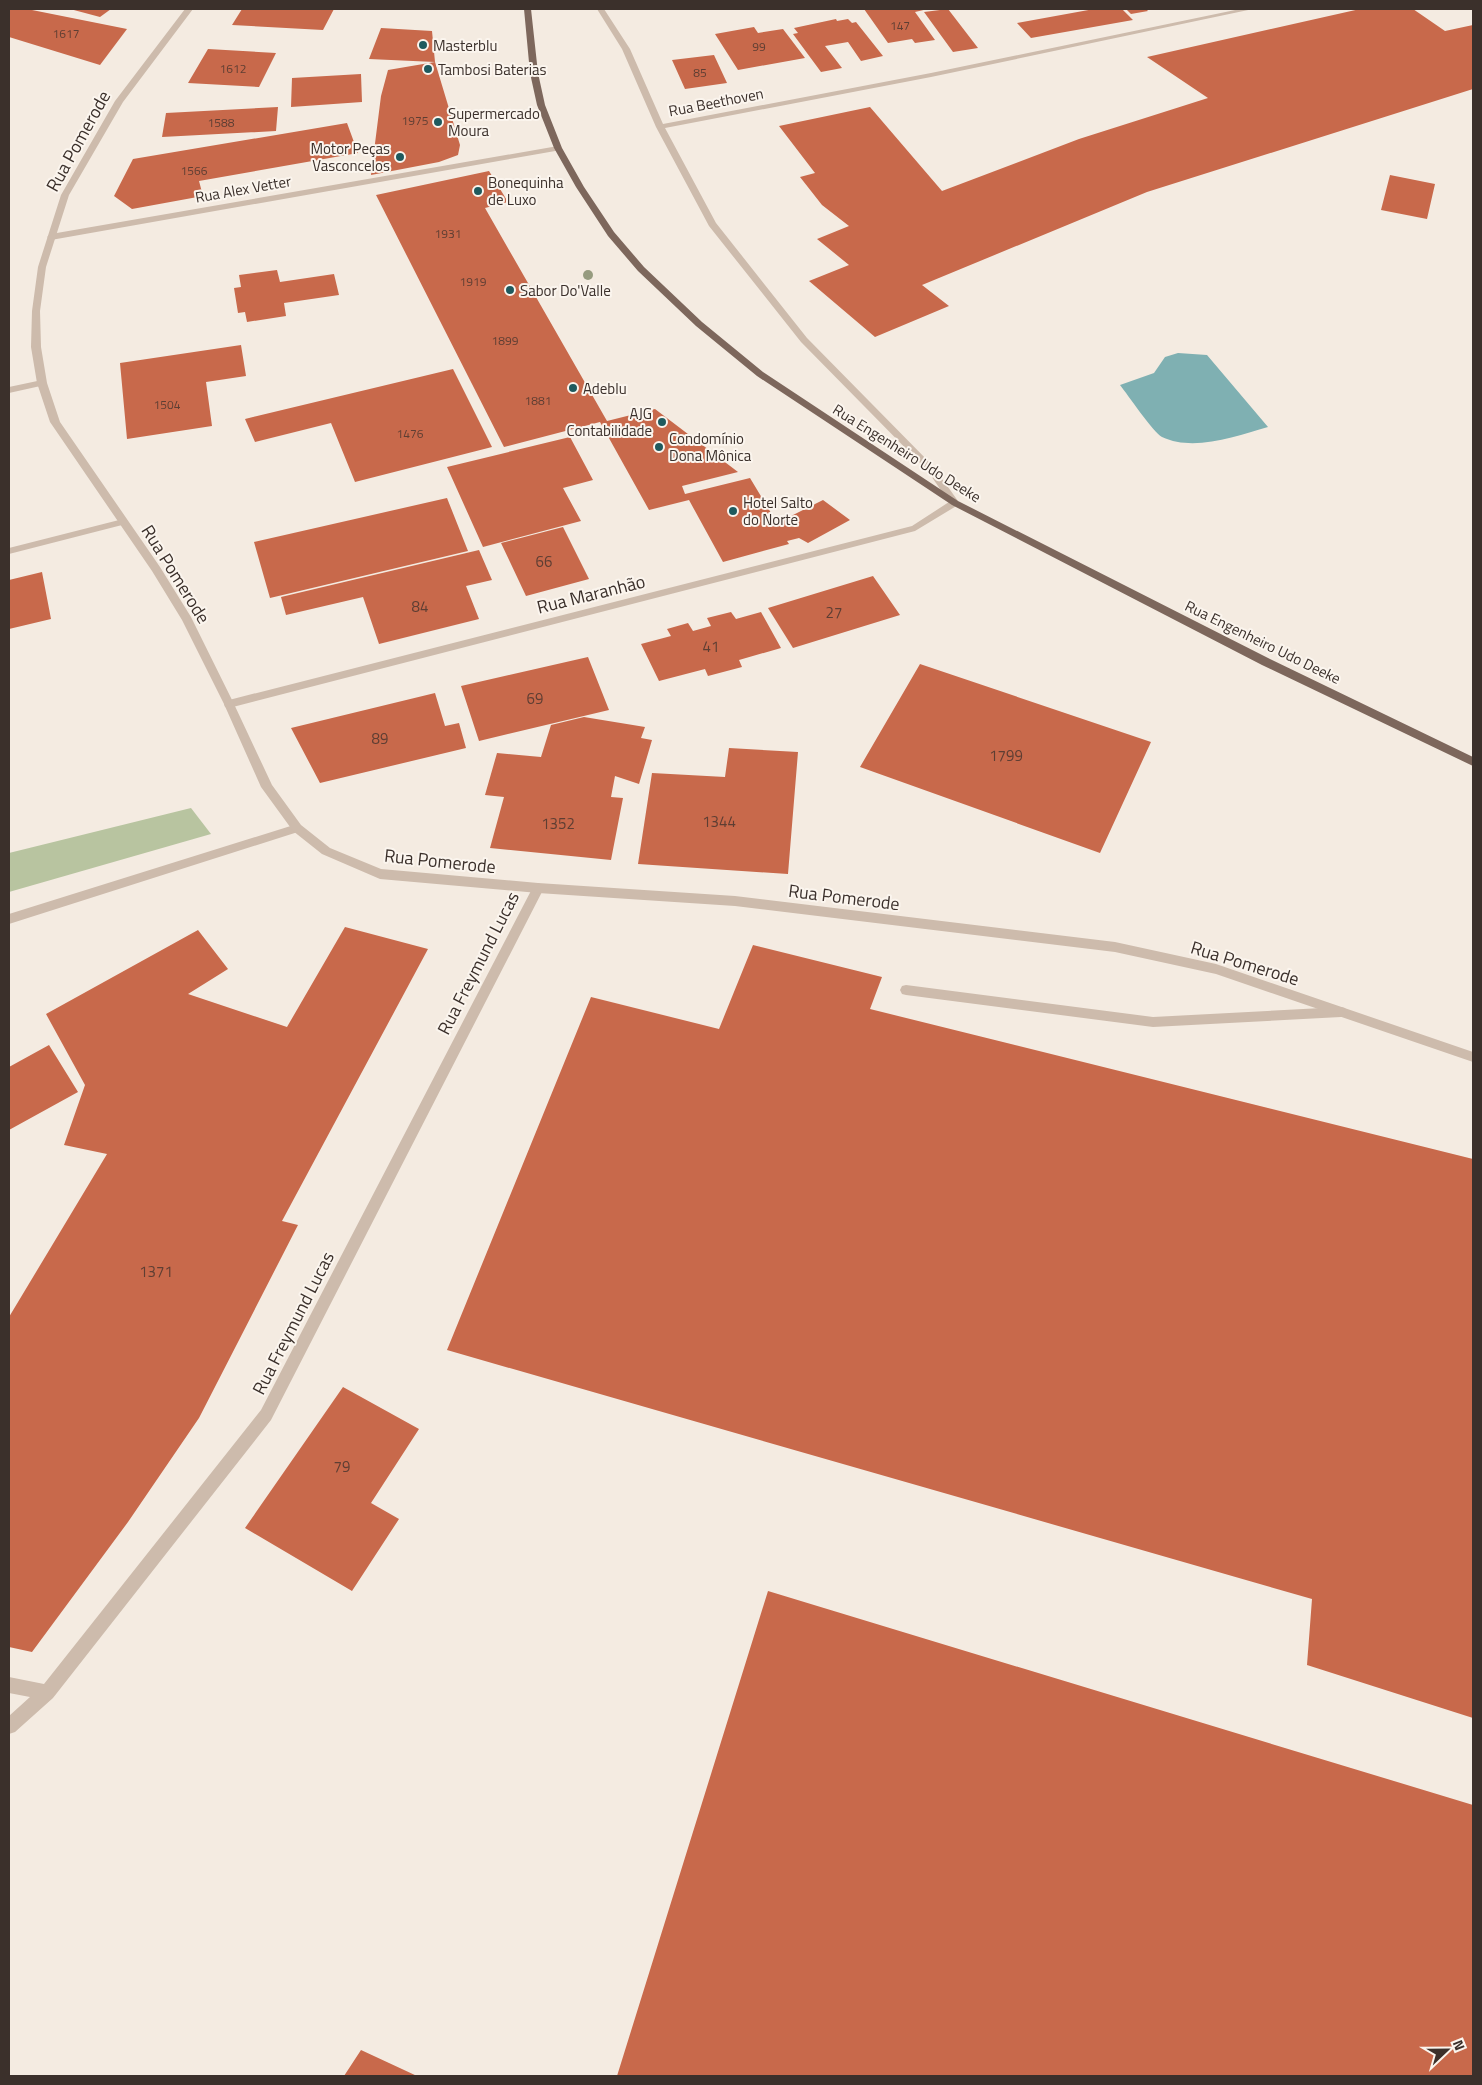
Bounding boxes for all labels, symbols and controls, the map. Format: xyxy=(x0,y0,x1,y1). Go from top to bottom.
house number: 147 xyxy=(890,16,910,35)
house number: 1617 xyxy=(53,24,79,43)
place label: Masterblu xyxy=(433,34,497,57)
house number: 99 xyxy=(752,37,766,56)
marker: Masterblu xyxy=(417,39,429,51)
place label: Tambosi Baterias xyxy=(438,58,547,81)
house number: 1612 xyxy=(220,59,246,78)
marker: Tambosi Baterias xyxy=(422,63,434,75)
house number: 85 xyxy=(693,63,707,82)
street label: Rua Beethoven xyxy=(667,82,765,122)
street label: Rua Pomerode xyxy=(39,85,117,197)
place label: Supermercado Moura xyxy=(448,102,540,142)
house number: 1975 xyxy=(402,111,429,130)
house number: 1588 xyxy=(208,113,235,132)
marker: Supermercado Moura xyxy=(432,116,444,128)
place label: Motor Peças Vasconcelos xyxy=(310,137,390,177)
marker: Motor Peças Vasconcelos xyxy=(394,151,406,163)
house number: 1566 xyxy=(181,161,208,180)
street label: Rua Alex Vetter xyxy=(193,169,293,209)
place label: Bonequinha de Luxo xyxy=(488,171,564,211)
marker: Bonequinha de Luxo xyxy=(472,185,484,197)
house number: 1931 xyxy=(435,224,461,243)
house number: 1919 xyxy=(460,272,487,291)
place label: Sabor Do'Valle xyxy=(520,279,611,302)
marker: Sabor Do'Valle xyxy=(504,284,516,296)
house number: 1899 xyxy=(492,331,519,350)
place label: Adeblu xyxy=(583,377,627,400)
marker: Adeblu xyxy=(567,382,579,394)
house number: 1881 xyxy=(525,391,551,410)
house number: 1504 xyxy=(154,395,181,414)
street label: Rua Engenheiro Udo Deeke xyxy=(828,398,986,508)
place label: AJG Contabilidade xyxy=(566,402,652,442)
marker: AJG Contabilidade xyxy=(656,416,668,428)
house number: 1476 xyxy=(397,424,424,443)
place label: Condomínio Dona Mônica xyxy=(669,427,752,467)
marker: Condomínio Dona Mônica xyxy=(653,441,665,453)
place label: Hotel Salto do Norte xyxy=(743,491,813,531)
marker: Hotel Salto do Norte xyxy=(727,505,739,517)
street label: Rua Pomerode xyxy=(135,519,217,629)
house number: 66 xyxy=(536,550,552,573)
street label: Rua Maranhão xyxy=(534,567,648,621)
street label: Rua Engenheiro Udo Deeke xyxy=(1181,594,1345,690)
house number: 84 xyxy=(412,595,428,618)
house number: 27 xyxy=(826,601,842,624)
house number: 41 xyxy=(703,635,719,658)
house number: 69 xyxy=(527,687,543,710)
house number: 89 xyxy=(372,727,388,750)
house number: 1799 xyxy=(989,744,1023,767)
house number: 1344 xyxy=(702,810,736,833)
house number: 1352 xyxy=(541,812,575,835)
street label: Rua Pomerode xyxy=(383,842,497,880)
street label: Rua Pomerode xyxy=(787,877,901,917)
street label: Rua Freymund Lucas xyxy=(430,887,526,1039)
street label: Rua Pomerode xyxy=(1188,934,1302,992)
street label: Rua Freymund Lucas xyxy=(245,1247,341,1399)
house number: 1371 xyxy=(139,1260,173,1283)
house number: 79 xyxy=(334,1455,350,1478)
north arrow xyxy=(1422,2025,1472,2075)
text: N xyxy=(1448,2037,1471,2053)

